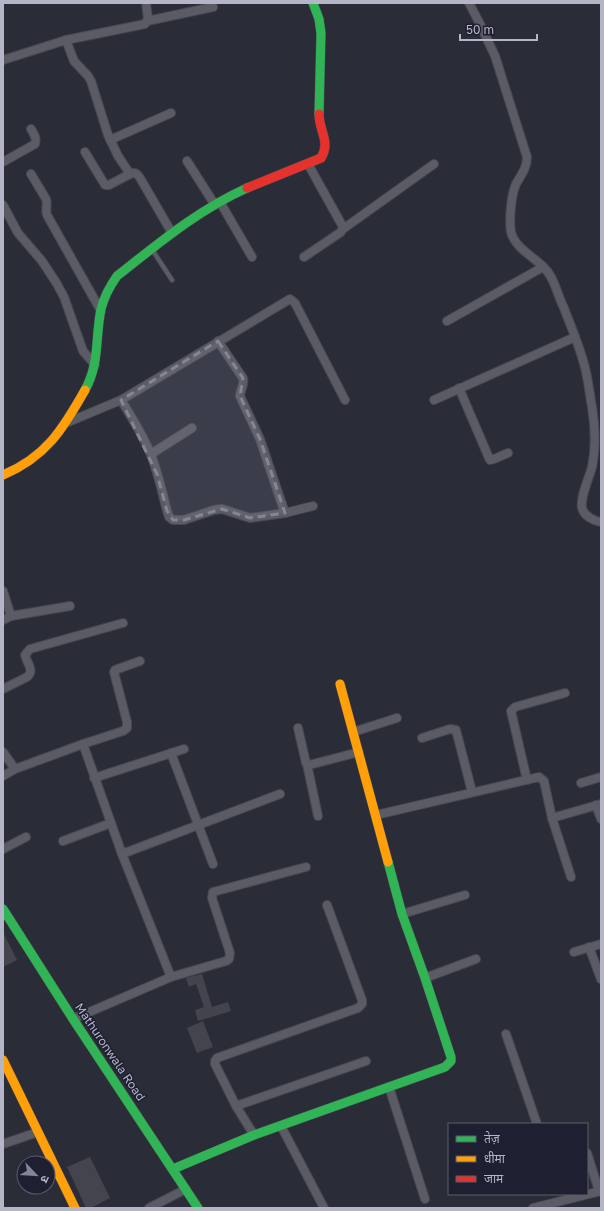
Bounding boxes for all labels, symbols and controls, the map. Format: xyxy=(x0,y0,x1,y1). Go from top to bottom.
scale bar xyxy=(460,16,537,42)
text: 50 m xyxy=(466,22,494,37)
street label: Mathuronwala Road xyxy=(72,1000,149,1103)
legend xyxy=(448,1123,588,1195)
text: तेज़ xyxy=(484,1131,501,1146)
text: धीमा xyxy=(484,1151,506,1166)
north arrow xyxy=(16,1155,56,1195)
text: जाम xyxy=(484,1171,504,1186)
text: उ xyxy=(38,1174,53,1186)

